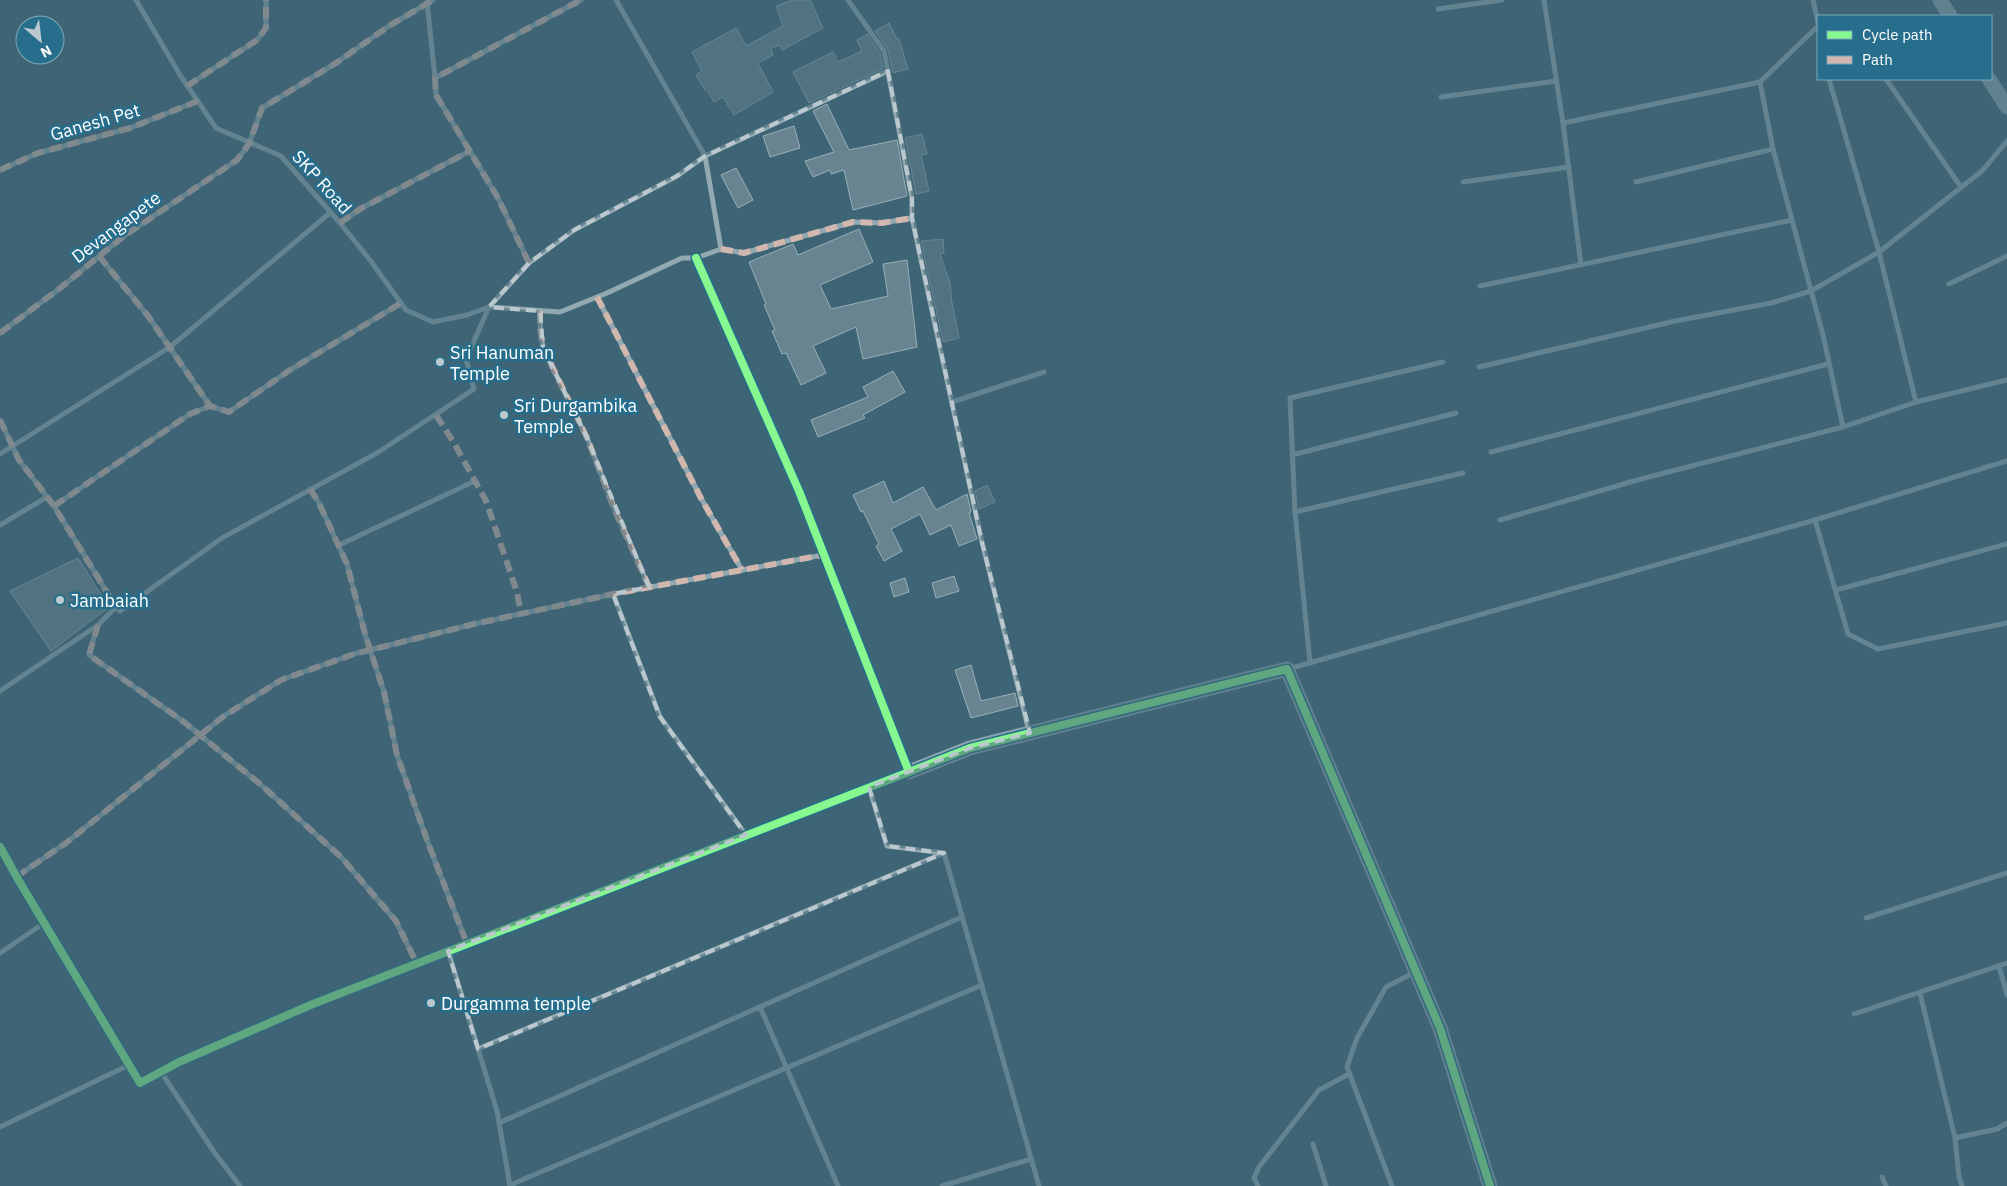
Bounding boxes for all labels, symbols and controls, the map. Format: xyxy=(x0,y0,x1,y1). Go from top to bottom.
north arrow xyxy=(15,15,65,65)
legend xyxy=(1817,15,1992,80)
text: Cycle path xyxy=(1862,25,1933,44)
text: N xyxy=(37,41,55,62)
text: Path xyxy=(1862,50,1893,69)
street label: Ganesh Pet xyxy=(48,98,142,146)
street label: SKP Road xyxy=(287,145,357,219)
street label: Devangapete xyxy=(67,186,165,268)
place label: Sri Hanuman Temple xyxy=(450,341,554,385)
marker: Sri Hanuman Temple xyxy=(434,356,446,368)
place label: Sri Durgambika Temple xyxy=(514,394,637,438)
marker: Sri Durgambika Temple xyxy=(498,409,510,421)
place label: Jambaiah xyxy=(70,589,149,612)
marker: Jambaiah xyxy=(54,594,66,606)
place label: Durgamma temple xyxy=(441,992,591,1015)
marker: Durgamma temple xyxy=(425,997,437,1009)

